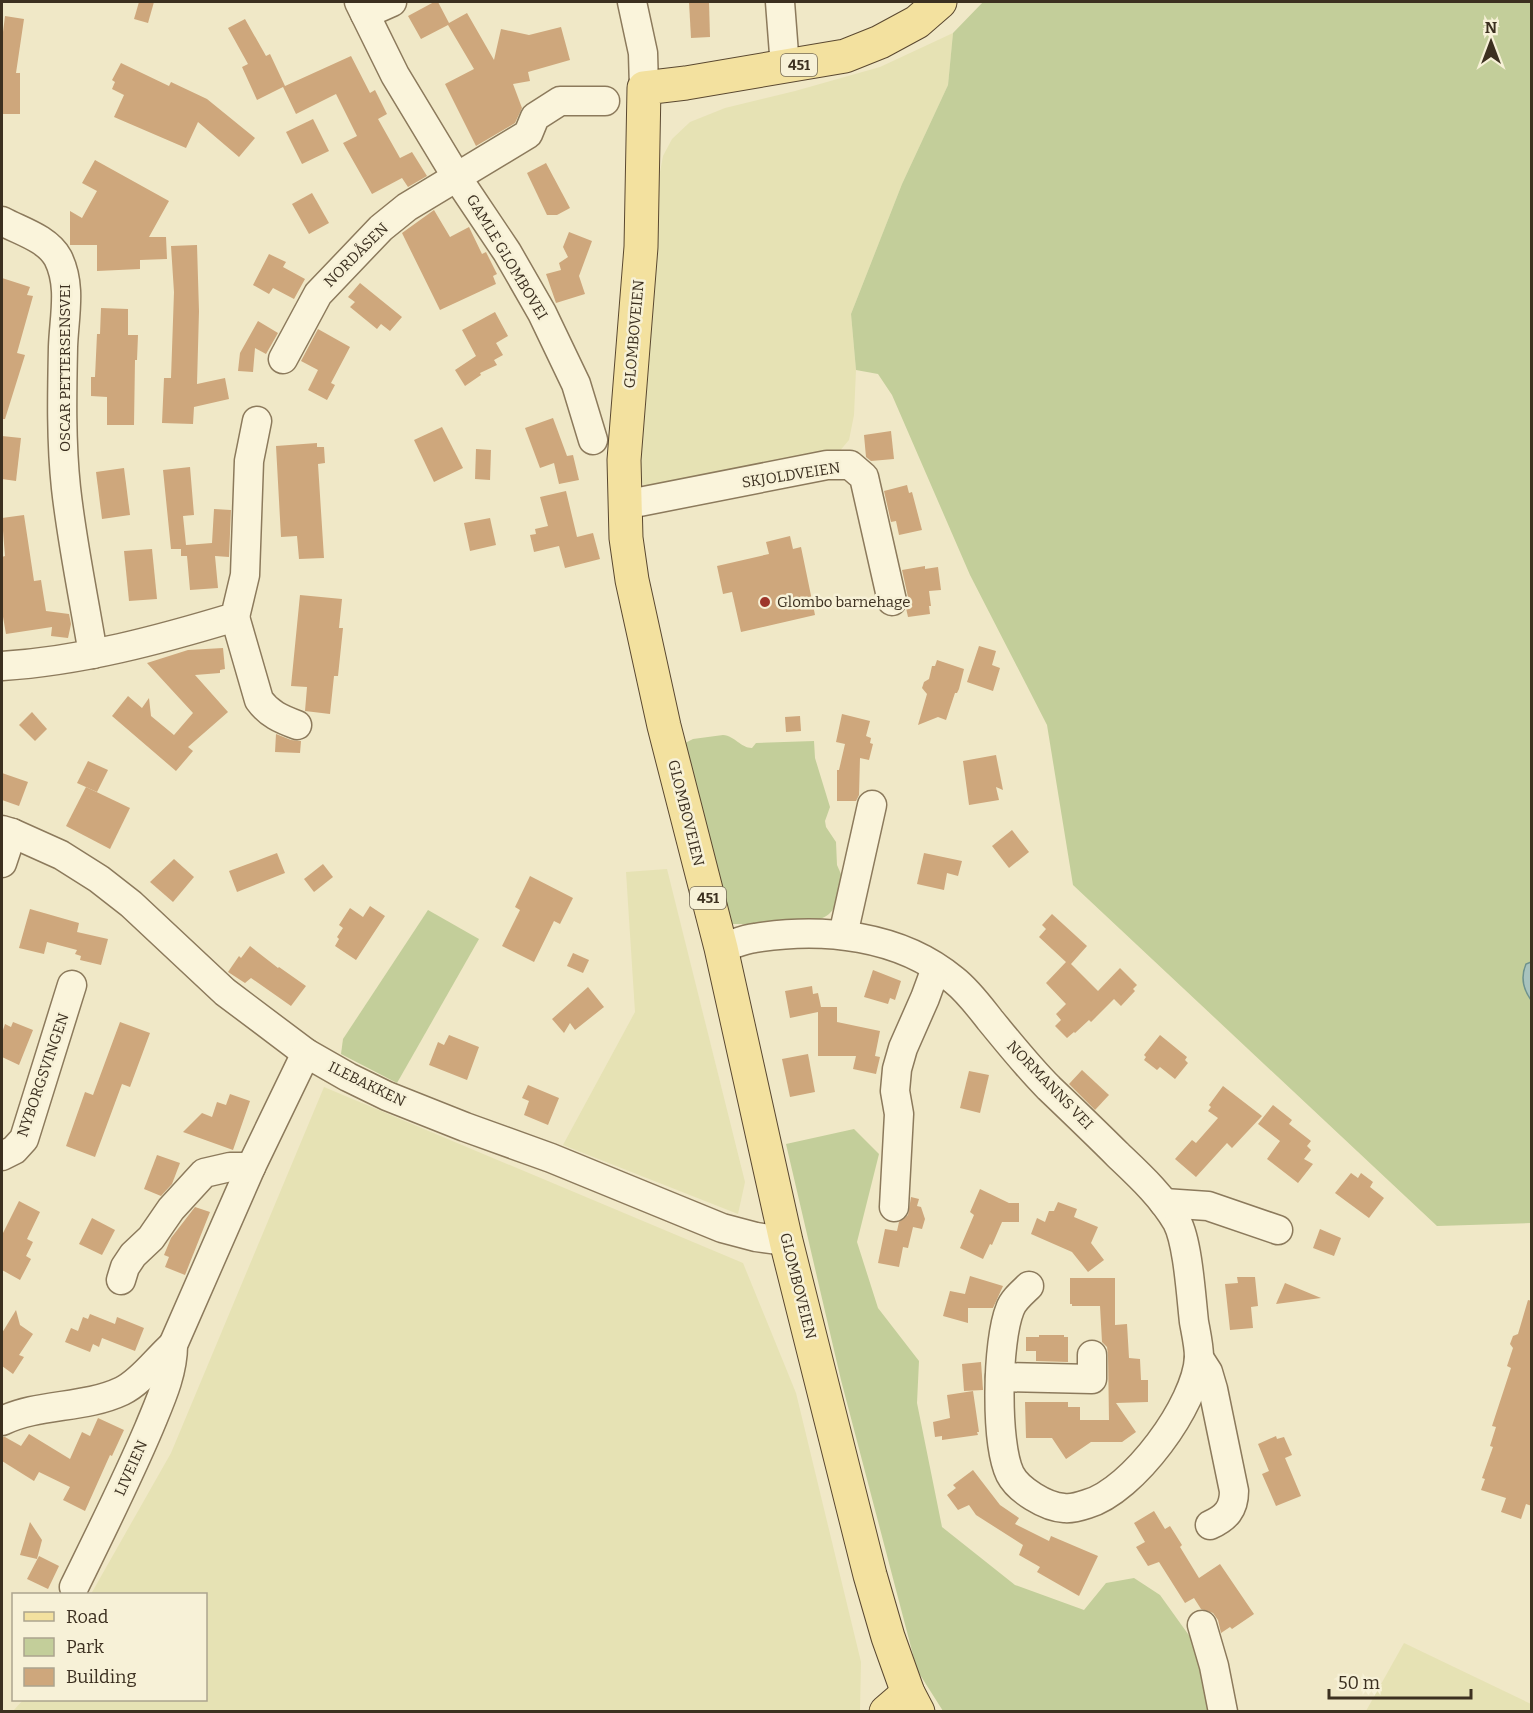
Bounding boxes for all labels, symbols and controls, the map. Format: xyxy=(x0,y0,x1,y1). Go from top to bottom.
north arrow xyxy=(1461,12,1521,72)
text: N xyxy=(1485,18,1497,37)
road number: 451 xyxy=(781,54,817,76)
street label: GAMLE GLOMBOVEI xyxy=(462,191,552,323)
street label: NORDÅSEN xyxy=(320,219,392,291)
street label: GLOMBOVEIEN xyxy=(620,279,648,389)
street label: OSCAR PETTERSENSVEI xyxy=(56,284,74,452)
street label: SKJOLDVEIEN xyxy=(740,458,842,492)
place label: Glombo barnehage xyxy=(777,593,910,611)
marker: Glombo barnehage xyxy=(758,595,772,609)
street label: GLOMBOVEIEN xyxy=(664,758,708,868)
road number: 451 xyxy=(690,887,726,909)
street label: NYBORGSVINGEN xyxy=(13,1011,73,1139)
street label: NORMANNS VEI xyxy=(1003,1037,1097,1133)
street label: ILEBAKKEN xyxy=(326,1058,409,1110)
street label: GLOMBOVEIEN xyxy=(776,1231,820,1341)
street label: LIVEIEN xyxy=(111,1437,151,1499)
legend xyxy=(12,1593,207,1701)
text: Road xyxy=(66,1606,109,1628)
text: Park xyxy=(66,1636,105,1658)
scale bar xyxy=(1329,1662,1472,1700)
text: Building xyxy=(66,1666,137,1688)
text: 50 m xyxy=(1338,1672,1380,1694)

